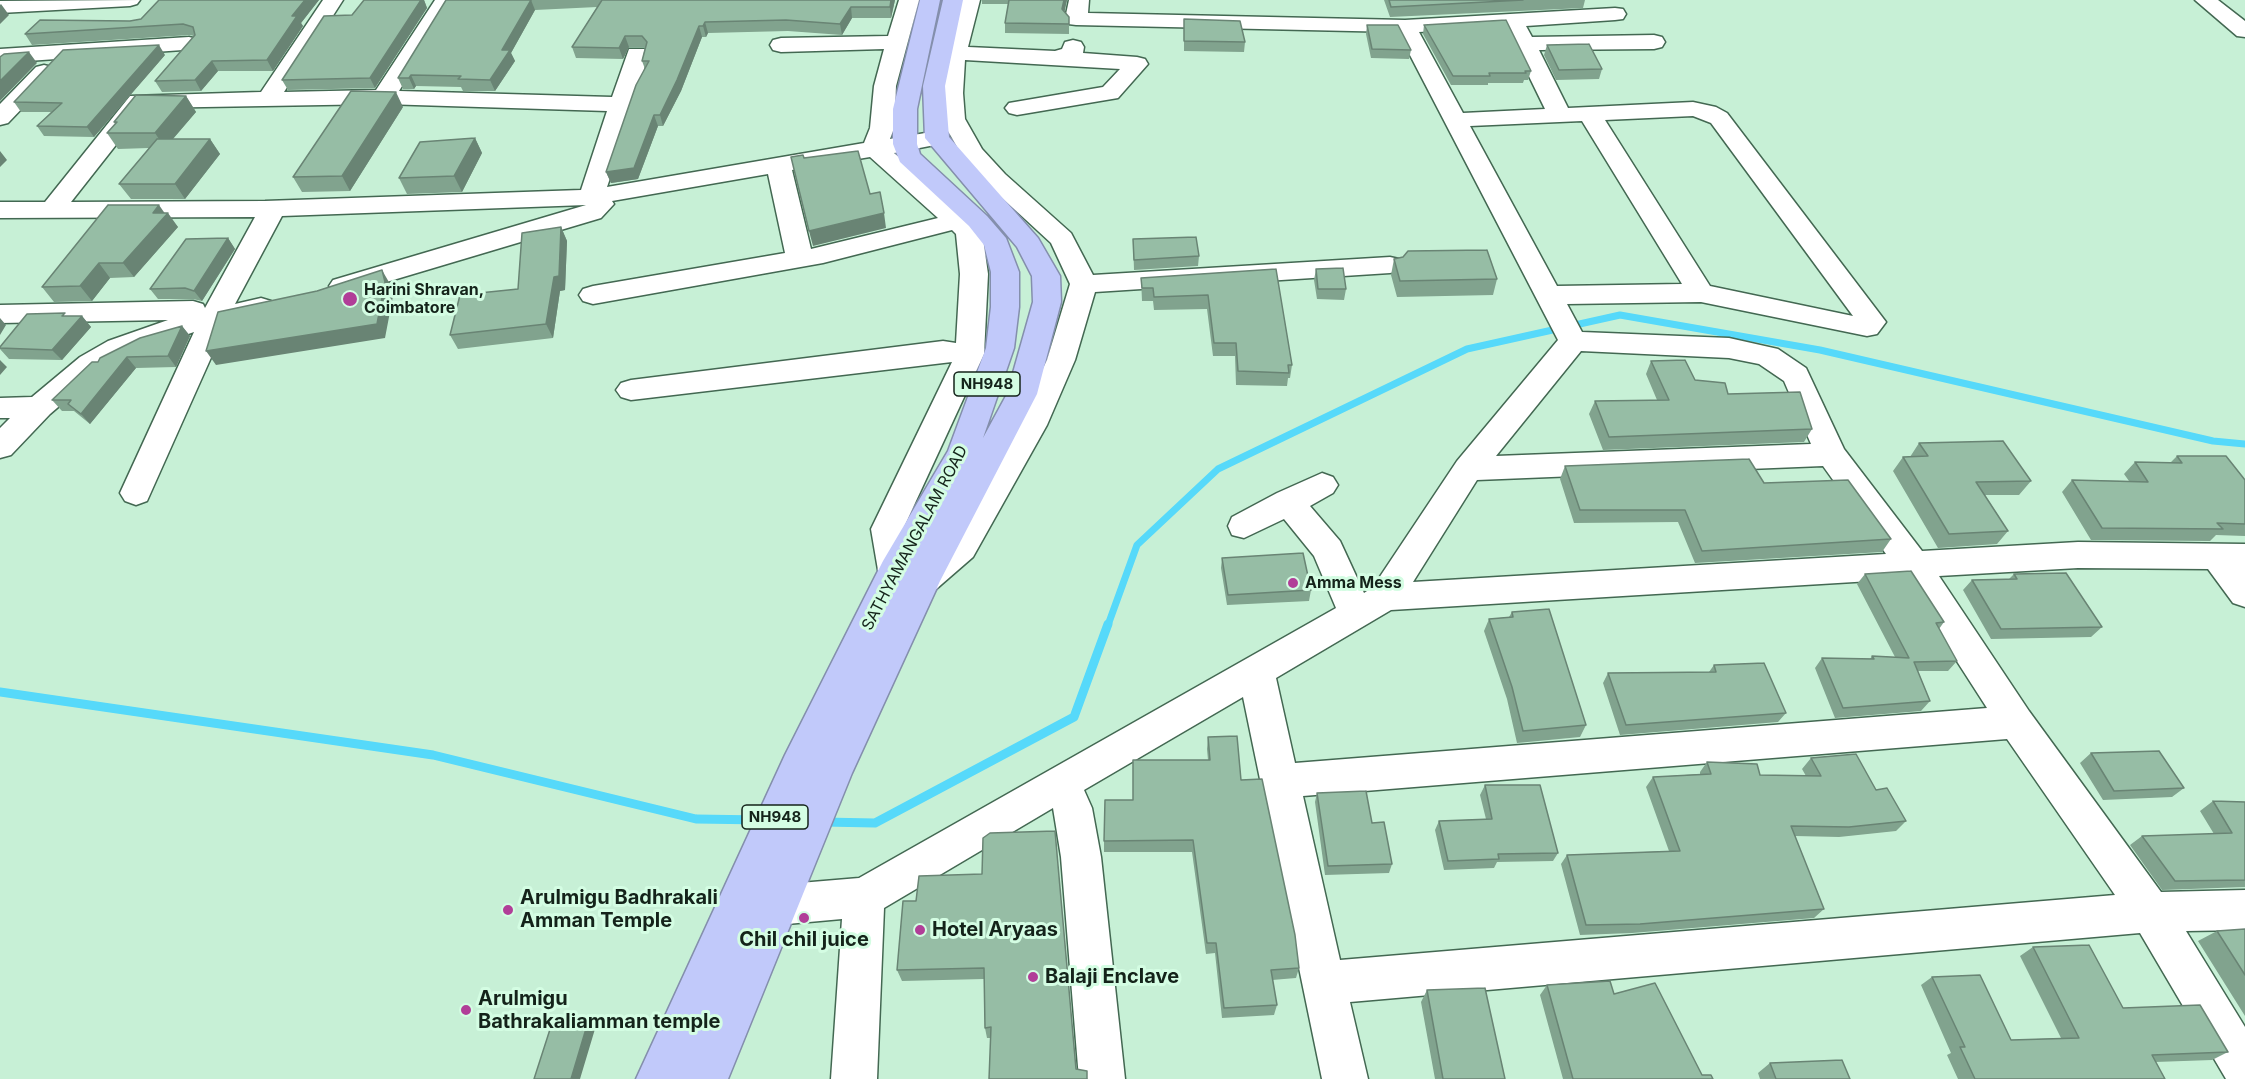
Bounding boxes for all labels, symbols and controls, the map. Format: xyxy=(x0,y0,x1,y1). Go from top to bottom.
place label: Harini Shravan, Coimbatore xyxy=(364,280,484,318)
marker: Harini Shravan, Coimbatore xyxy=(341,290,359,308)
road number: NH948 xyxy=(954,372,1020,396)
street label: SATHYAMANGALAM ROAD xyxy=(858,442,972,634)
place label: Amma Mess xyxy=(1305,573,1402,593)
marker: Amma Mess xyxy=(1286,576,1300,590)
road number: NH948 xyxy=(742,805,808,829)
place label: Arulmigu Badhrakali Amman Temple xyxy=(520,886,718,933)
marker: Arulmigu Badhrakali Amman Temple xyxy=(501,903,515,917)
marker: Chil chil juice xyxy=(797,911,811,925)
place label: Hotel Aryaas xyxy=(932,918,1058,942)
marker: Hotel Aryaas xyxy=(913,923,927,937)
place label: Chil chil juice xyxy=(739,928,869,952)
place label: Balaji Enclave xyxy=(1045,965,1179,989)
marker: Balaji Enclave xyxy=(1026,970,1040,984)
place label: Arulmigu Bathrakaliamman temple xyxy=(478,987,720,1034)
marker: Arulmigu Bathrakaliamman temple xyxy=(459,1003,473,1017)

